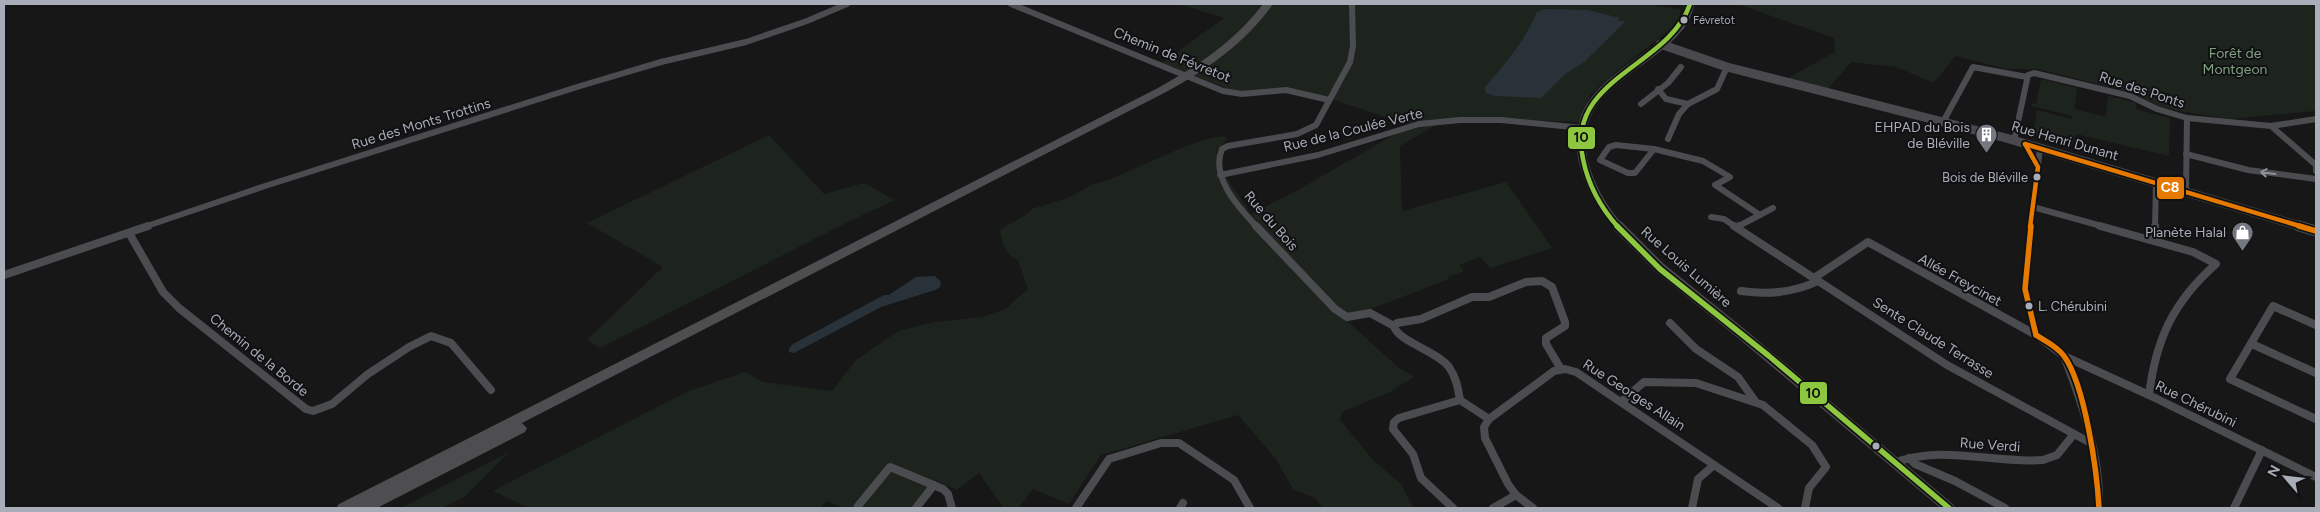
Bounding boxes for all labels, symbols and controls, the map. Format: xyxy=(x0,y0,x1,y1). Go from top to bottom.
place label: Févretot xyxy=(1693,14,1735,27)
marker: Févretot xyxy=(1679,15,1689,25)
street label: Chemin de Févretot xyxy=(1111,24,1233,86)
park label: Forêt de Montgeon xyxy=(2203,45,2268,78)
street label: Rue des Ponts xyxy=(2097,68,2187,112)
street label: Rue des Monts Trottins xyxy=(349,95,493,153)
street label: Rue de la Coulée Verte xyxy=(1282,104,1425,156)
street label: Rue Henri Dunant xyxy=(2010,118,2120,164)
place label: EHPAD du Bois de Bléville xyxy=(1875,119,1970,152)
building icon: EHPAD du Bois de Bléville xyxy=(1974,123,1998,154)
line badge: 10 xyxy=(1567,126,1596,150)
text: 10 xyxy=(1574,129,1588,146)
one-way arrow xyxy=(2260,168,2276,178)
place label: Bois de Bléville xyxy=(1942,170,2028,185)
marker: Bois de Bléville xyxy=(2032,172,2042,182)
line badge: C8 xyxy=(2156,176,2185,200)
text: C8 xyxy=(2161,179,2179,196)
street label: Rue du Bois xyxy=(1240,188,1302,254)
shop icon: Planète Halal xyxy=(2230,220,2254,251)
street label: Rue Louis Lumière xyxy=(1637,223,1735,311)
place label: Planète Halal xyxy=(2145,224,2226,241)
street label: Allée Freycinet xyxy=(1915,250,2005,310)
street label: Sente Claude Terrasse xyxy=(1869,294,1997,382)
place label: L. Chérubini xyxy=(2038,299,2107,314)
marker: L. Chérubini xyxy=(2024,301,2034,311)
street label: Chemin de la Borde xyxy=(206,310,312,400)
street label: Rue Georges Allain xyxy=(1580,356,1688,434)
street label: Rue Chérubini xyxy=(2153,377,2239,431)
line badge: 10 xyxy=(1799,381,1828,405)
text: 10 xyxy=(1806,385,1820,402)
street label: Rue Verdi xyxy=(1959,434,2021,456)
unlabelled marker xyxy=(1871,441,1881,451)
north arrow xyxy=(2260,452,2310,502)
text: N xyxy=(2264,462,2284,480)

